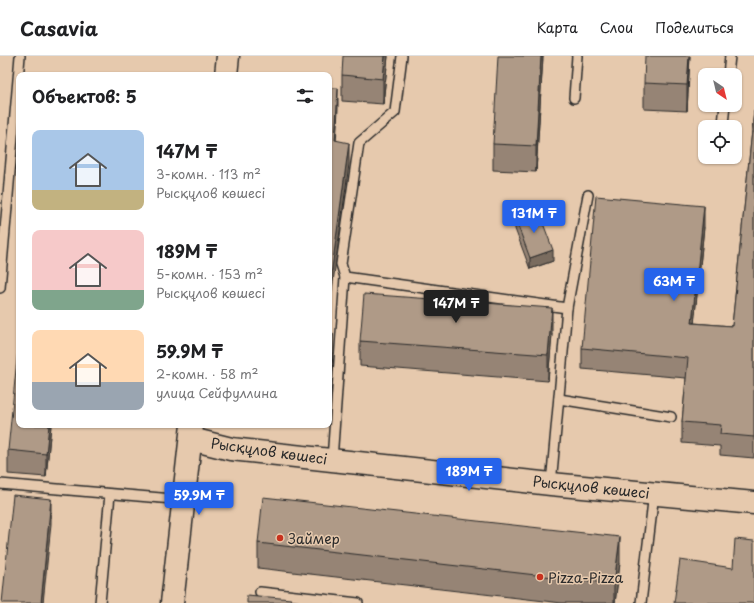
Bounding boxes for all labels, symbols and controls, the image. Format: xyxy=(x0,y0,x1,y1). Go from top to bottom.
text: Casavia xyxy=(20,14,98,42)
text: Карта xyxy=(537,17,578,38)
text: Слои xyxy=(600,17,633,38)
text: Поделиться xyxy=(655,17,734,38)
north arrow xyxy=(698,68,742,112)
map controls xyxy=(698,68,742,164)
text: Объектов: 5 xyxy=(32,83,137,109)
icon: filters xyxy=(294,85,316,107)
button: locate xyxy=(698,120,742,164)
text: 147M ₸ xyxy=(156,138,217,164)
icon: home xyxy=(64,146,112,194)
text: 3-комн. · 113 m² xyxy=(156,164,261,183)
text: Рысқұлов көшесі xyxy=(156,183,265,202)
pin: 131M ₸ xyxy=(501,200,567,234)
text: 131M ₸ xyxy=(511,203,557,222)
text: 189M ₸ xyxy=(156,238,217,264)
icon: home xyxy=(64,246,112,294)
text: 5-комн. · 153 m² xyxy=(156,264,263,283)
pin: 63M ₸ xyxy=(646,268,702,302)
text: 63M ₸ xyxy=(653,271,695,290)
text: Рысқұлов көшесі xyxy=(156,283,265,302)
pin: 147M ₸ xyxy=(423,290,489,324)
text: 147M ₸ xyxy=(433,293,479,312)
text: 59.9M ₸ xyxy=(156,338,223,364)
icon: home xyxy=(64,346,112,394)
text: 2-комн. · 58 m² xyxy=(156,364,258,383)
text: улица Сейфуллина xyxy=(156,383,277,402)
street label: Рысқұлов көшесі xyxy=(209,432,329,470)
pin: 189M ₸ xyxy=(436,458,502,492)
text: 189M ₸ xyxy=(446,461,492,480)
street label: Рысқұлов көшесі xyxy=(531,470,651,504)
pin: 59.9M ₸ xyxy=(162,482,236,516)
text: 59.9M ₸ xyxy=(173,485,225,504)
place label: Займер xyxy=(288,528,340,549)
marker: Займер xyxy=(275,533,285,543)
place label: Pizza-Pizza xyxy=(548,567,623,588)
marker: Pizza-Pizza xyxy=(535,572,545,582)

